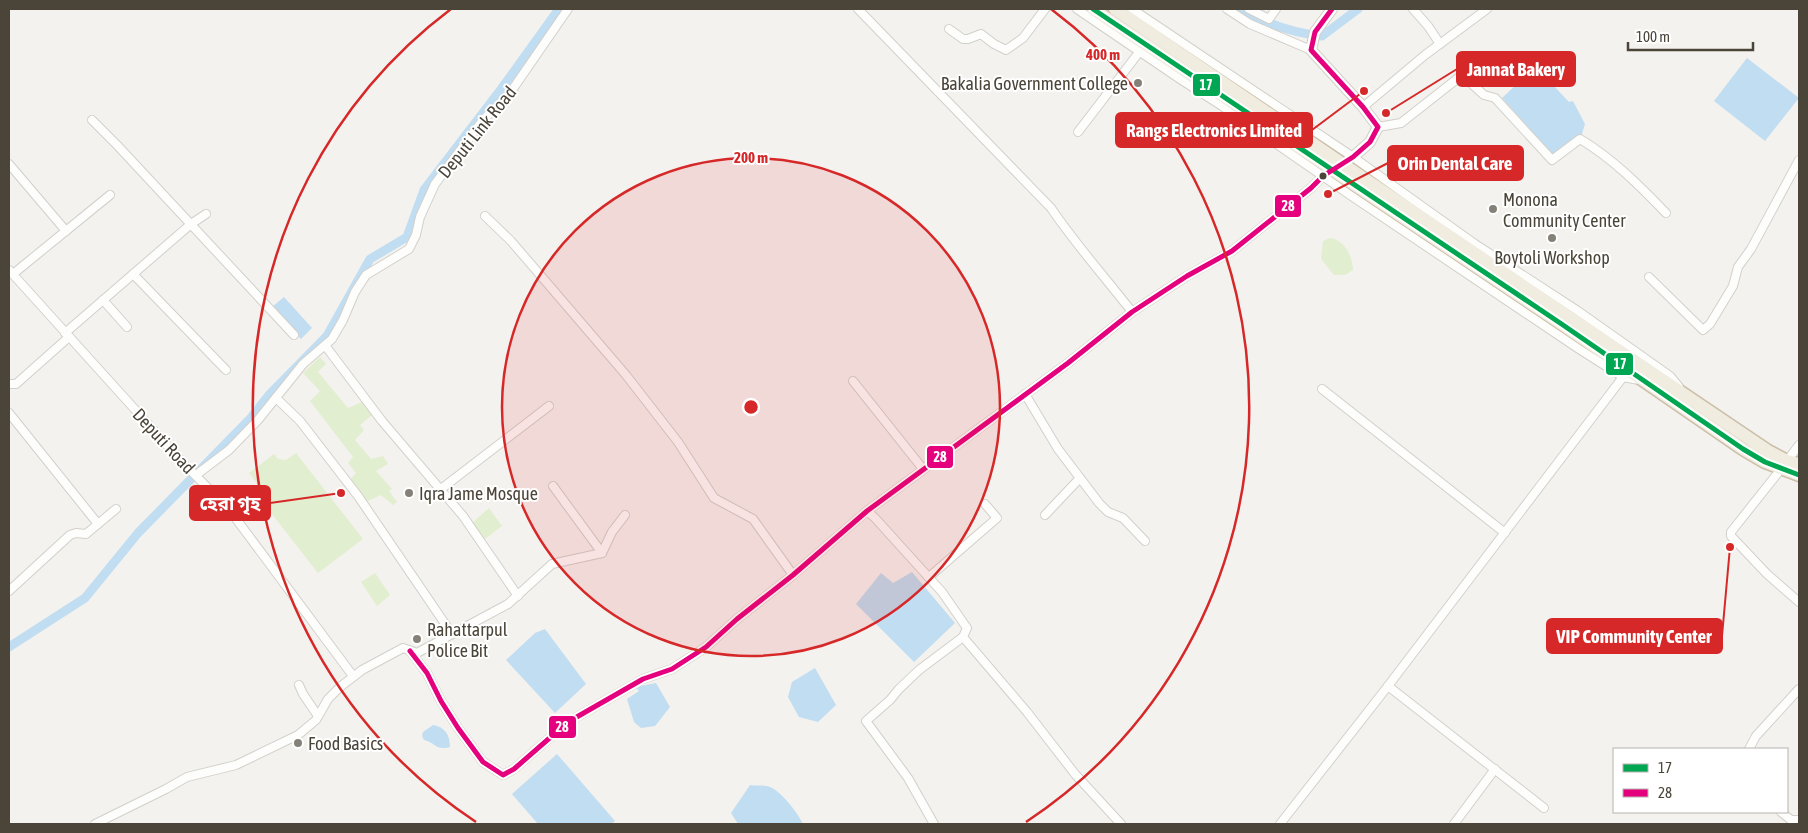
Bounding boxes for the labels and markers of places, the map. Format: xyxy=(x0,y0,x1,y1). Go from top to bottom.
callout: Jannat Bakery xyxy=(1457,52,1575,86)
place label: Bakalia Government College xyxy=(941,73,1128,94)
marker: Bakalia Government College xyxy=(1132,77,1144,89)
callout: Rangs Electronics Limited xyxy=(1116,113,1312,147)
callout: Orin Dental Care xyxy=(1388,146,1523,180)
unlabelled marker xyxy=(1318,171,1328,181)
place label: Monona Community Center xyxy=(1503,189,1626,231)
marker: Monona Community Center xyxy=(1487,203,1499,215)
marker: Boytoli Workshop xyxy=(1546,232,1558,244)
place label: Boytoli Workshop xyxy=(1494,247,1610,268)
centre of rings xyxy=(742,398,760,416)
place label: Iqra Jame Mosque xyxy=(419,483,538,504)
callout: হেরা গৃহ xyxy=(190,486,270,520)
marker: Iqra Jame Mosque xyxy=(403,487,415,499)
place label: Rahattarpul Police Bit xyxy=(427,619,508,661)
callout: VIP Community Center xyxy=(1547,619,1722,653)
marker: Rahattarpul Police Bit xyxy=(411,633,423,645)
place label: Food Basics xyxy=(308,733,383,754)
marker: Food Basics xyxy=(292,737,304,749)

